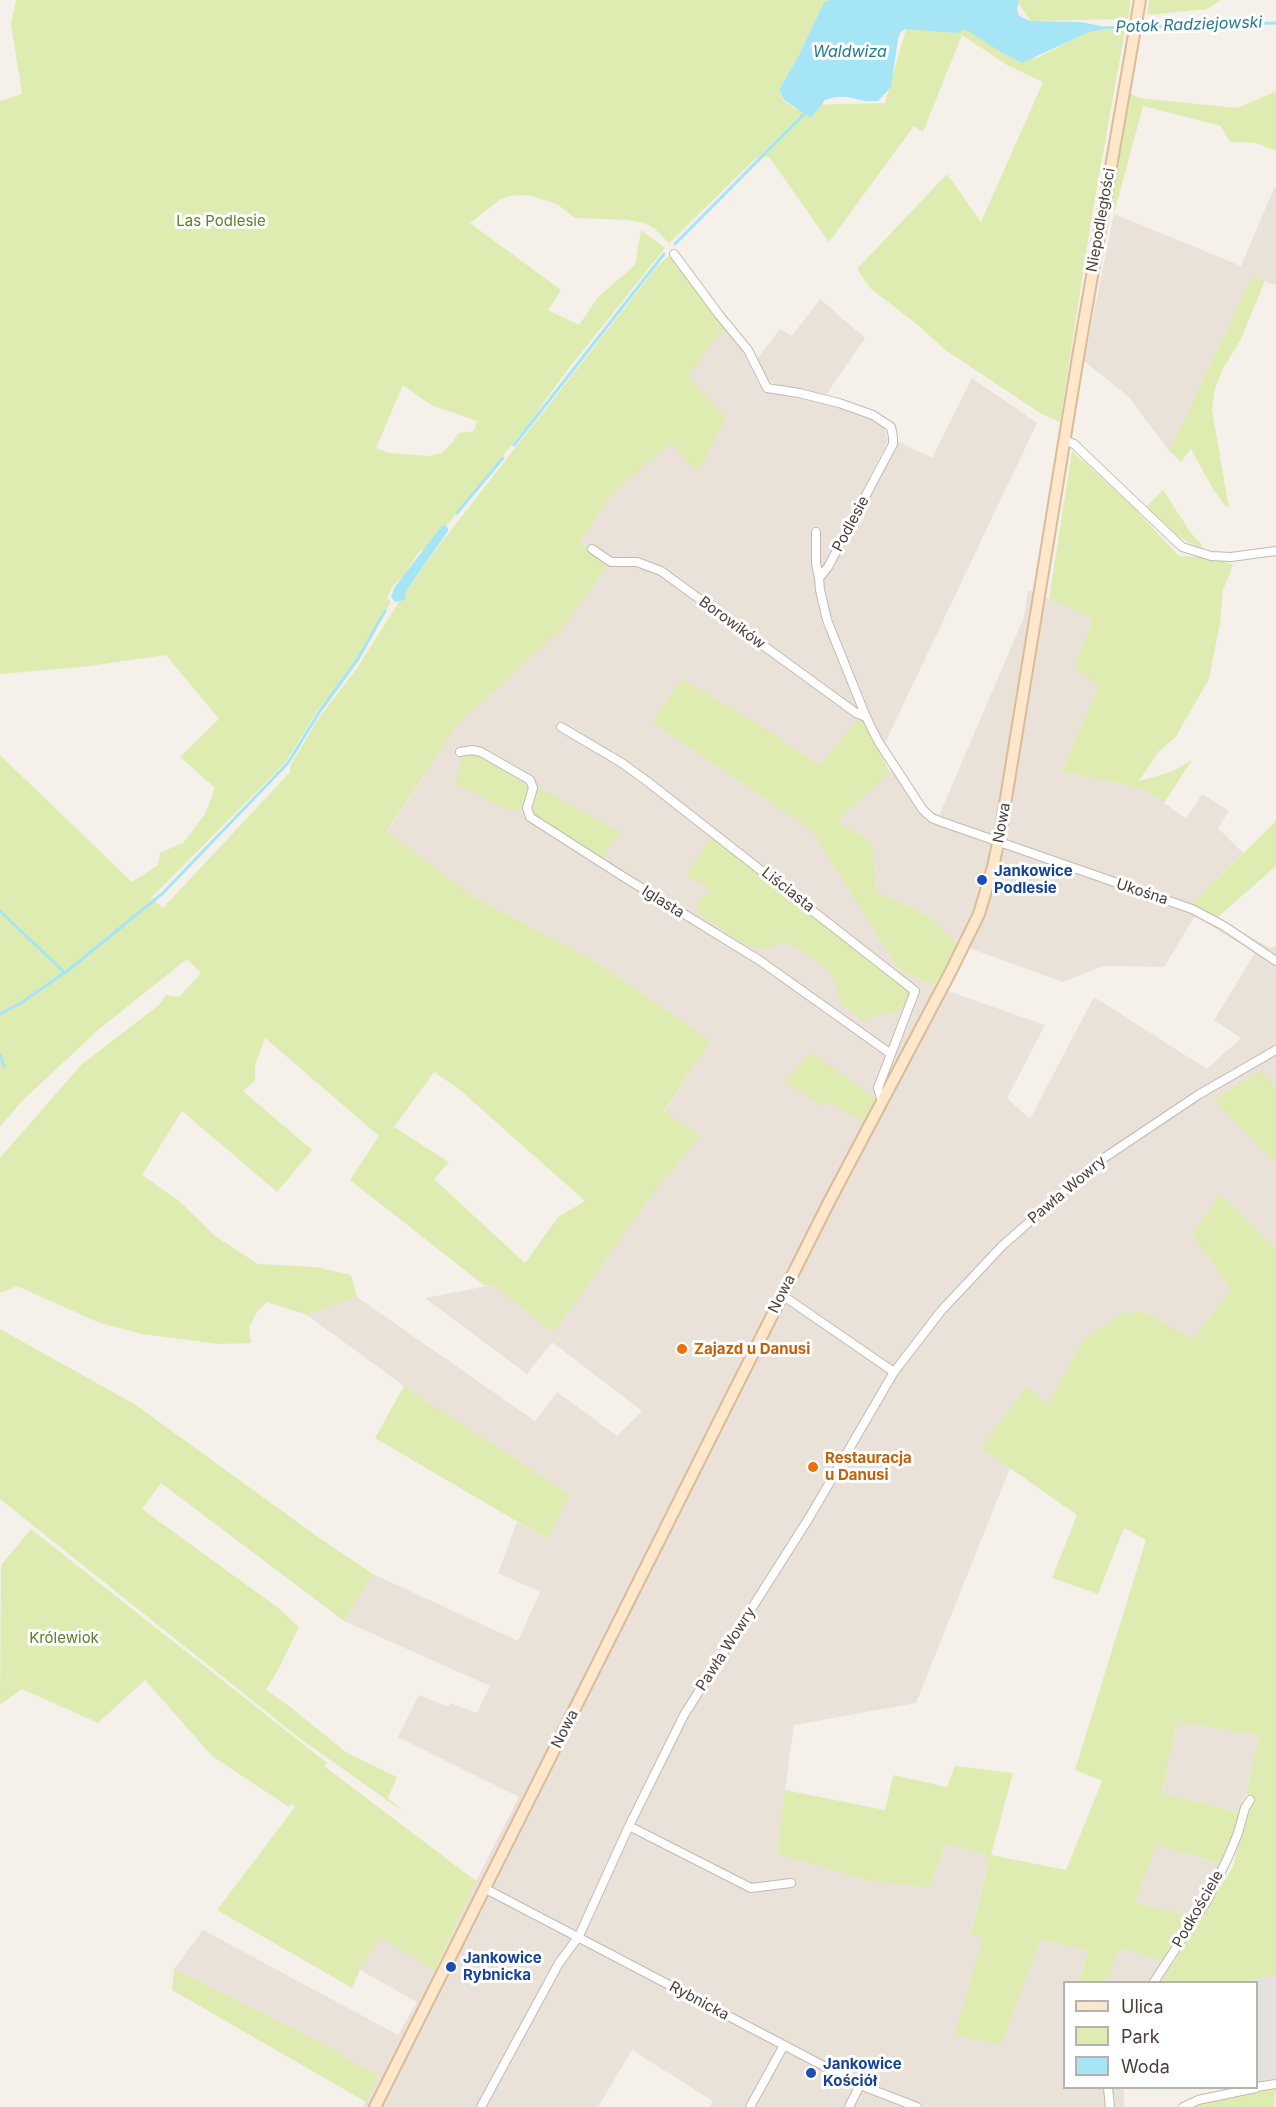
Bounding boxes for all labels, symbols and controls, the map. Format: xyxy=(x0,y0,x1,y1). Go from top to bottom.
water label: Potok Radziejowski xyxy=(1115,13,1263,37)
water label: Waldwiza xyxy=(813,42,887,62)
street label: Niepodległości xyxy=(1083,167,1119,273)
park label: Las Podlesie xyxy=(176,212,266,230)
street label: Podlesie xyxy=(829,493,873,555)
street label: Borowików xyxy=(695,593,769,653)
street label: Nowa xyxy=(990,801,1014,845)
place label: Jankowice Podlesie xyxy=(994,862,1073,897)
street label: Liściasta xyxy=(758,864,818,916)
marker: Jankowice Podlesie xyxy=(975,873,989,887)
street label: Ukośna xyxy=(1114,875,1170,909)
street label: Iglasta xyxy=(638,882,688,922)
street label: Pawła Wowry xyxy=(1024,1152,1110,1228)
street label: Nowa xyxy=(765,1272,799,1316)
place label: Zajazd u Danusi xyxy=(694,1340,810,1358)
marker: Zajazd u Danusi xyxy=(675,1342,689,1356)
place label: Restauracja u Danusi xyxy=(825,1449,912,1484)
marker: Restauracja u Danusi xyxy=(806,1460,820,1474)
street label: Pawła Wowry xyxy=(692,1604,760,1694)
park label: Królewiok xyxy=(29,1629,99,1647)
street label: Nowa xyxy=(548,1707,582,1751)
street label: Podkościele xyxy=(1169,1867,1227,1951)
place label: Jankowice Rybnicka xyxy=(463,1949,542,1984)
marker: Jankowice Rybnicka xyxy=(444,1960,458,1974)
street label: Rybnicka xyxy=(666,1978,732,2024)
legend xyxy=(1063,1981,1258,2089)
text: Ulica xyxy=(1121,1996,1164,2017)
text: Park xyxy=(1121,2026,1160,2047)
place label: Jankowice Kościół xyxy=(823,2055,902,2090)
text: Woda xyxy=(1121,2056,1170,2077)
marker: Jankowice Kościół xyxy=(804,2066,818,2080)

